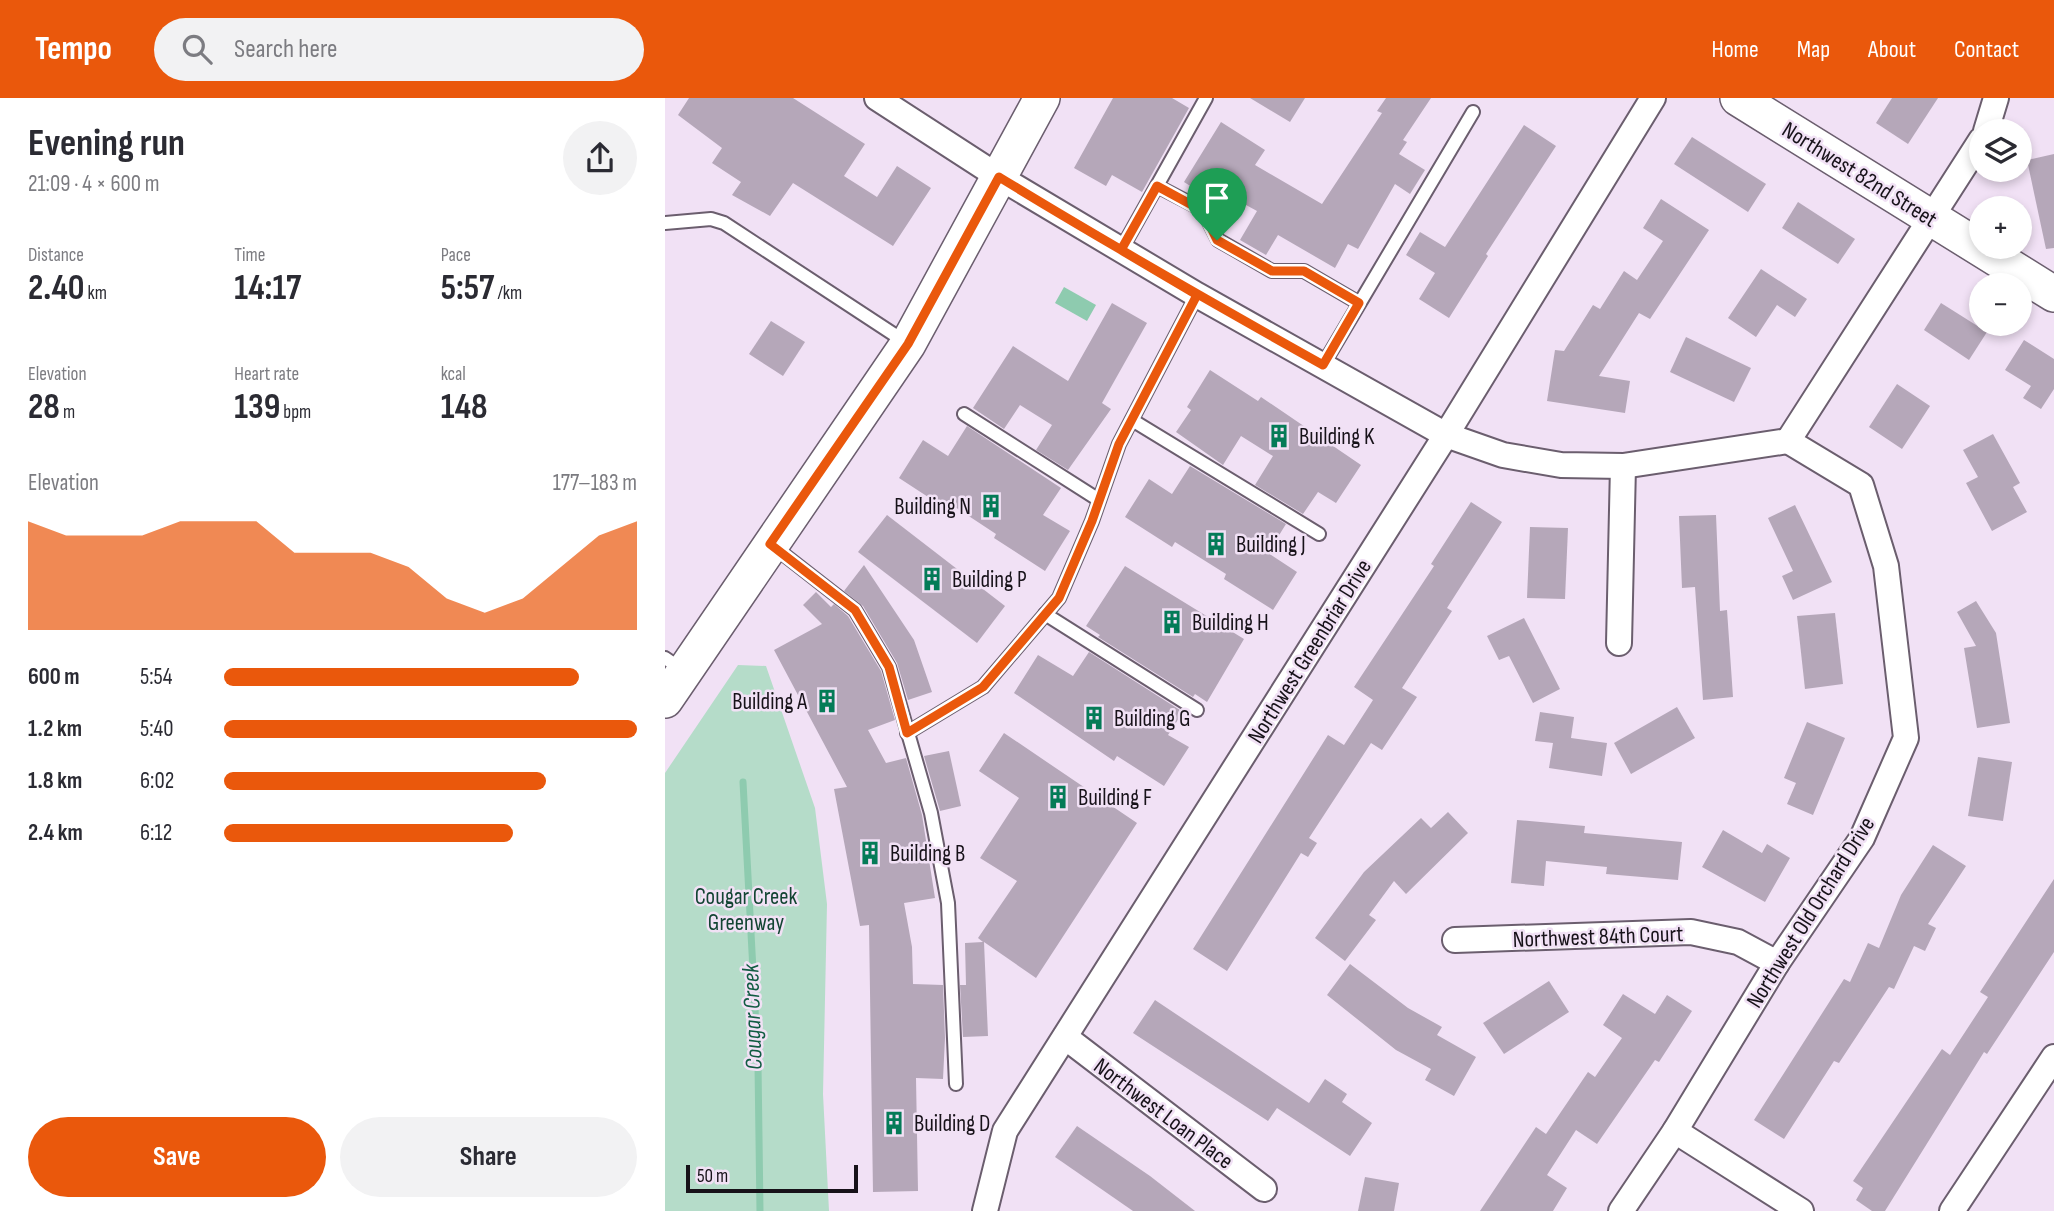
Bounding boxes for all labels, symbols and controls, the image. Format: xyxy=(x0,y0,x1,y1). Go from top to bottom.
search box xyxy=(154,18,644,81)
text: Tempo xyxy=(35,29,112,69)
icon: search xyxy=(178,30,216,68)
text: Search here xyxy=(234,34,337,65)
text: Home xyxy=(1711,35,1759,64)
text: Map xyxy=(1797,35,1830,64)
text: About xyxy=(1868,35,1916,64)
text: Contact xyxy=(1954,35,2019,64)
street label: Northwest 82nd Street xyxy=(1777,116,1942,234)
map controls xyxy=(1969,119,2032,336)
button: layers xyxy=(1969,119,2032,182)
text: Evening run xyxy=(28,121,185,166)
button: share xyxy=(563,121,637,195)
pin xyxy=(1187,168,1247,240)
text: 21:09 · 4 × 600 m xyxy=(28,170,159,198)
icon: arrive xyxy=(1198,179,1236,217)
button: + xyxy=(1969,196,2032,259)
text: Distance xyxy=(28,244,84,267)
text: Time xyxy=(234,244,265,267)
text: Pace xyxy=(441,244,471,267)
text: 2.40 xyxy=(28,267,84,310)
text: 14:17 xyxy=(234,267,301,310)
text: 5:57 xyxy=(441,267,494,310)
button: − xyxy=(1969,273,2032,336)
text: km xyxy=(84,282,107,305)
text: /km xyxy=(494,282,522,305)
text: Elevation xyxy=(28,363,87,386)
text: Heart rate xyxy=(234,363,299,386)
text: kcal xyxy=(441,363,466,386)
text: 28 xyxy=(28,386,60,429)
text: 139 xyxy=(234,386,280,429)
text: 148 xyxy=(441,386,488,429)
text: m xyxy=(60,401,75,424)
text: bpm xyxy=(280,401,311,424)
building icon: Building K xyxy=(1265,422,1293,450)
place label: Building K xyxy=(1299,423,1375,451)
text: Elevation xyxy=(28,469,99,497)
text: 177–183 m xyxy=(553,469,637,497)
building icon: Building N xyxy=(977,492,1005,520)
place label: Building N xyxy=(894,493,971,521)
building icon: Building J xyxy=(1202,530,1230,558)
place label: Building J xyxy=(1236,531,1306,559)
street label: Northwest Greenbriar Drive xyxy=(1242,554,1378,749)
building icon: Building P xyxy=(918,565,946,593)
place label: Building P xyxy=(952,566,1027,594)
building icon: Building H xyxy=(1158,608,1186,636)
place label: Building H xyxy=(1192,609,1269,637)
text: 600 m xyxy=(28,663,80,691)
text: 5:54 xyxy=(140,663,172,691)
building icon: Building A xyxy=(813,687,841,715)
place label: Building A xyxy=(732,688,807,716)
building icon: Building G xyxy=(1080,704,1108,732)
place label: Building G xyxy=(1114,705,1190,733)
text: 1.2 km xyxy=(28,715,82,743)
text: 5:40 xyxy=(140,715,173,743)
text: 1.8 km xyxy=(28,767,82,795)
text: 6:02 xyxy=(140,767,174,795)
building icon: Building F xyxy=(1044,783,1072,811)
place label: Building F xyxy=(1078,784,1152,812)
street label: Northwest Old Orchard Drive xyxy=(1741,812,1881,1013)
text: 2.4 km xyxy=(28,819,83,847)
text: 6:12 xyxy=(140,819,172,847)
building icon: Building B xyxy=(856,839,884,867)
place label: Building B xyxy=(890,840,965,868)
park label: Cougar Creek Greenway xyxy=(695,883,798,937)
street label: Northwest 84th Court xyxy=(1512,920,1684,954)
water label: Cougar Creek xyxy=(736,962,769,1071)
street label: Northwest Loan Place xyxy=(1088,1052,1239,1175)
building icon: Building D xyxy=(880,1109,908,1137)
place label: Building D xyxy=(914,1110,990,1138)
button: Save xyxy=(28,1117,326,1197)
button: Share xyxy=(340,1117,637,1197)
scale bar xyxy=(686,1162,857,1194)
text: 50 m xyxy=(697,1165,728,1188)

